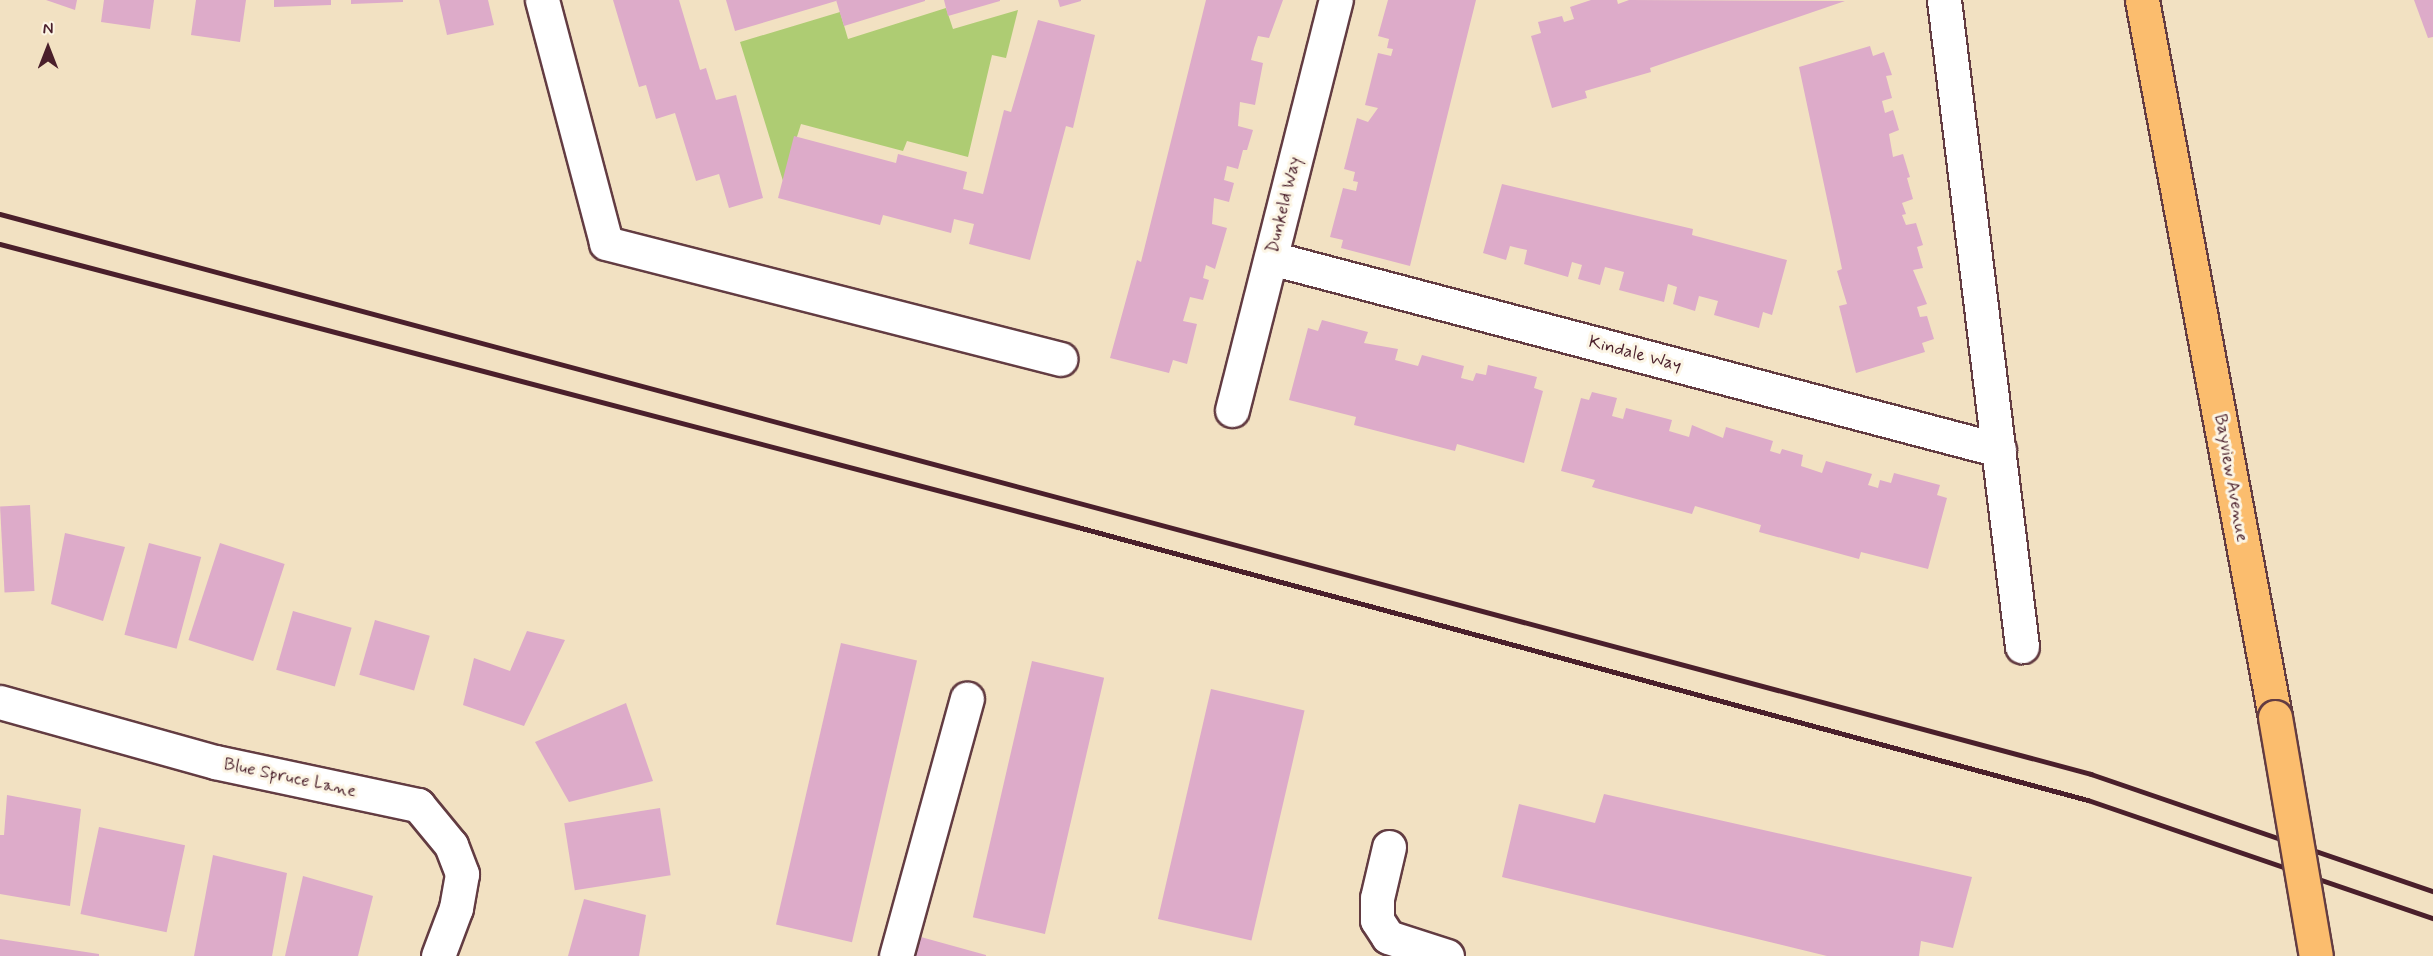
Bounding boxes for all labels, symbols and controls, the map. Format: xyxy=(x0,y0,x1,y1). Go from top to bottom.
north arrow xyxy=(18,18,78,78)
text: N xyxy=(43,19,53,40)
street label: Dunkeld Way xyxy=(1261,153,1307,257)
street label: Kindale Way xyxy=(1585,331,1685,377)
street label: Bayview Avenue xyxy=(2210,415,2252,541)
street label: Blue Spruce Lane xyxy=(224,754,356,802)

